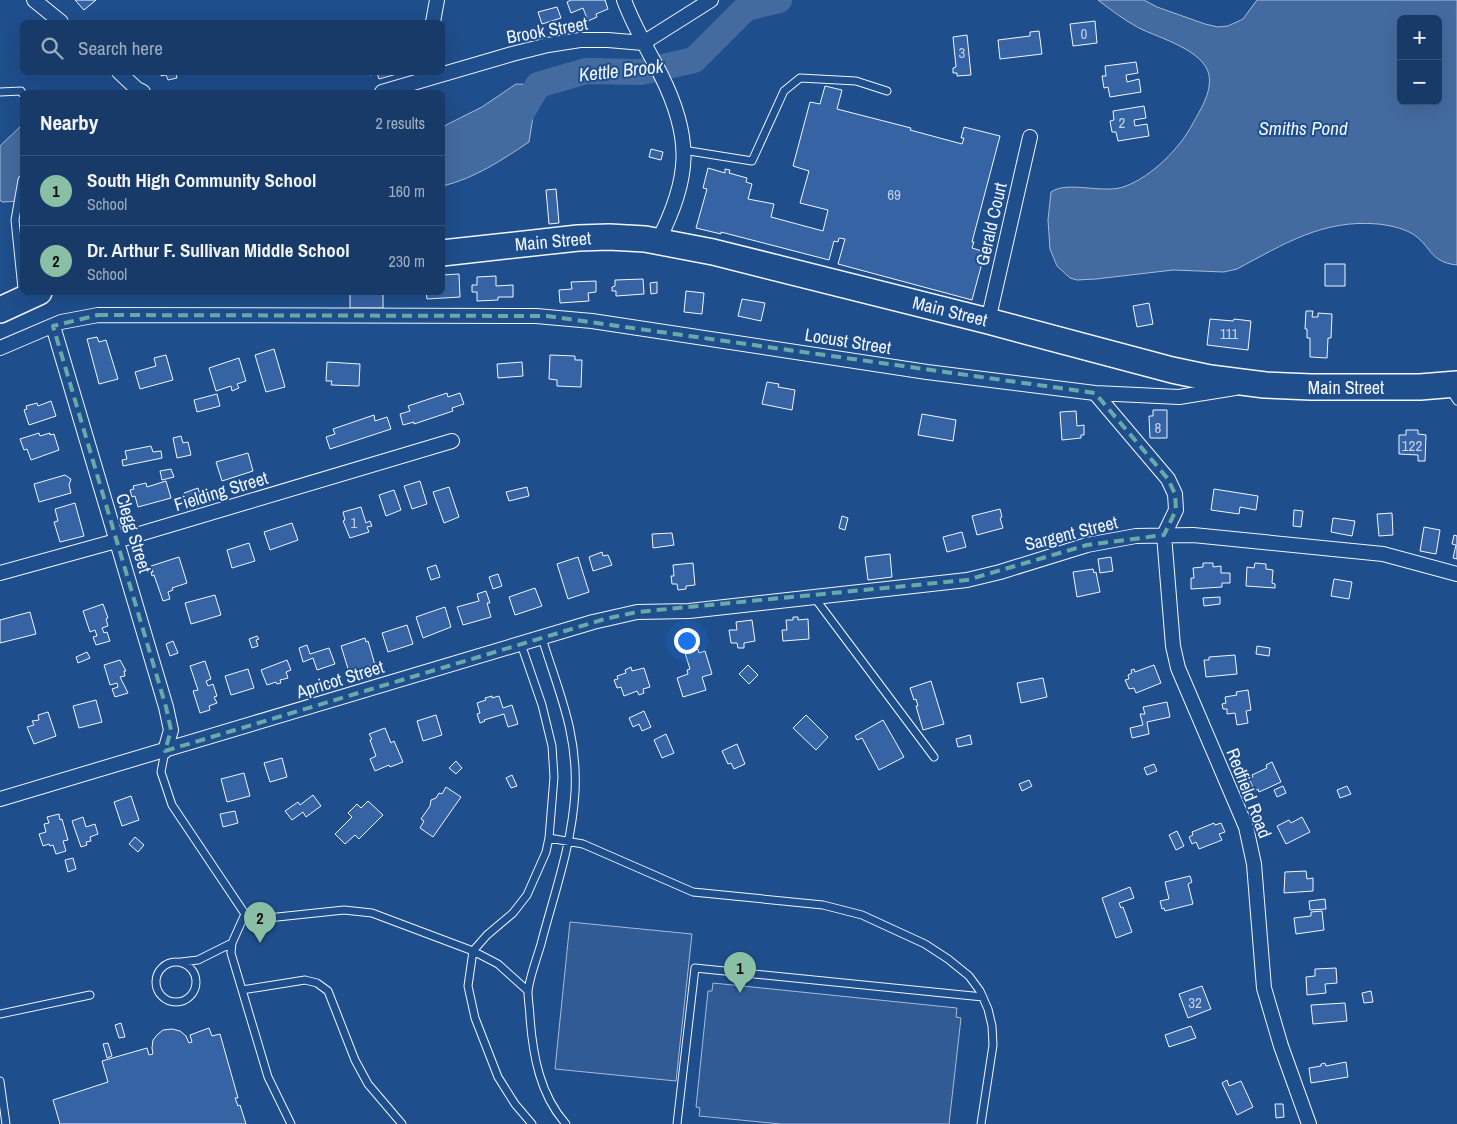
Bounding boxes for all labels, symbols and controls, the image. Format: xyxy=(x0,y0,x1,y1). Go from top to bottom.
street label: Brook Street xyxy=(504,11,590,49)
map controls xyxy=(1397,15,1442,105)
button: + xyxy=(1397,15,1442,60)
search box xyxy=(20,20,445,75)
house number: 0 xyxy=(1081,23,1088,44)
icon: search xyxy=(38,34,66,62)
text: Search here xyxy=(78,35,163,61)
house number: 3 xyxy=(959,42,966,63)
water label: Kettle Brook xyxy=(577,53,666,87)
button: − xyxy=(1397,60,1442,105)
text: Nearby xyxy=(40,108,98,137)
text: 2 results xyxy=(375,112,425,134)
house number: 2 xyxy=(1119,112,1126,133)
water label: Smiths Pond xyxy=(1258,115,1348,141)
text: South High Community School xyxy=(87,167,316,193)
text: 1 xyxy=(52,180,60,202)
text: 160 m xyxy=(389,180,425,202)
street label: Gerald Court xyxy=(969,180,1013,268)
house number: 69 xyxy=(887,184,901,205)
text: School xyxy=(87,193,127,215)
street label: Main Street xyxy=(514,225,592,257)
text: Dr. Arthur F. Sullivan Middle School xyxy=(87,237,350,263)
text: 2 xyxy=(52,250,60,272)
text: 230 m xyxy=(389,250,425,272)
text: School xyxy=(87,263,127,285)
street label: Main Street xyxy=(910,290,990,332)
street label: Locust Street xyxy=(803,322,893,360)
house number: 111 xyxy=(1220,323,1239,344)
street label: Main Street xyxy=(1308,375,1384,400)
house number: 8 xyxy=(1155,417,1162,438)
house number: 122 xyxy=(1402,435,1422,456)
street label: Fielding Street xyxy=(171,465,271,517)
street label: Clegg Street xyxy=(110,490,158,576)
street label: Sargent Street xyxy=(1022,509,1120,557)
house number: 1 xyxy=(351,512,358,533)
your location xyxy=(674,628,700,654)
street label: Apricot Street xyxy=(292,654,387,704)
street label: Redfield Road xyxy=(1220,744,1278,842)
pin: 2 xyxy=(244,902,276,943)
pin: 1 xyxy=(724,952,756,993)
house number: 32 xyxy=(1188,992,1202,1013)

